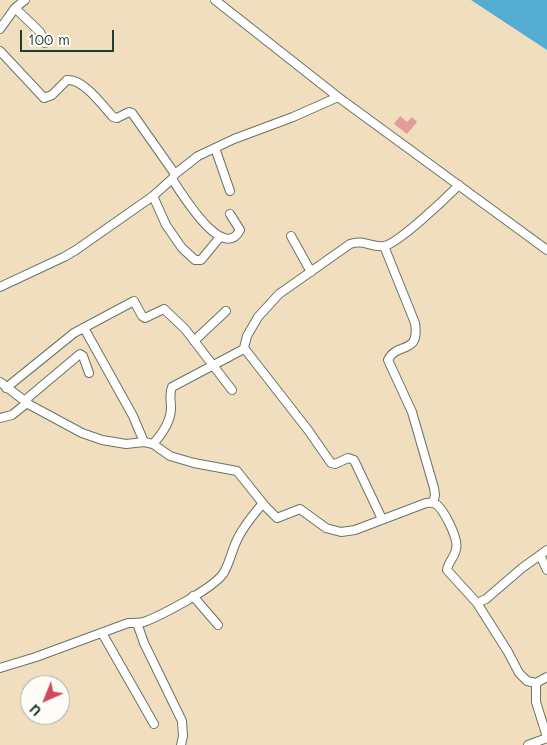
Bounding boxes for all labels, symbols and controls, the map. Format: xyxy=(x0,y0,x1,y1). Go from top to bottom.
scale bar xyxy=(22,20,116,52)
text: 100 m xyxy=(28,29,70,49)
north arrow xyxy=(20,675,70,725)
text: U xyxy=(25,700,45,721)

